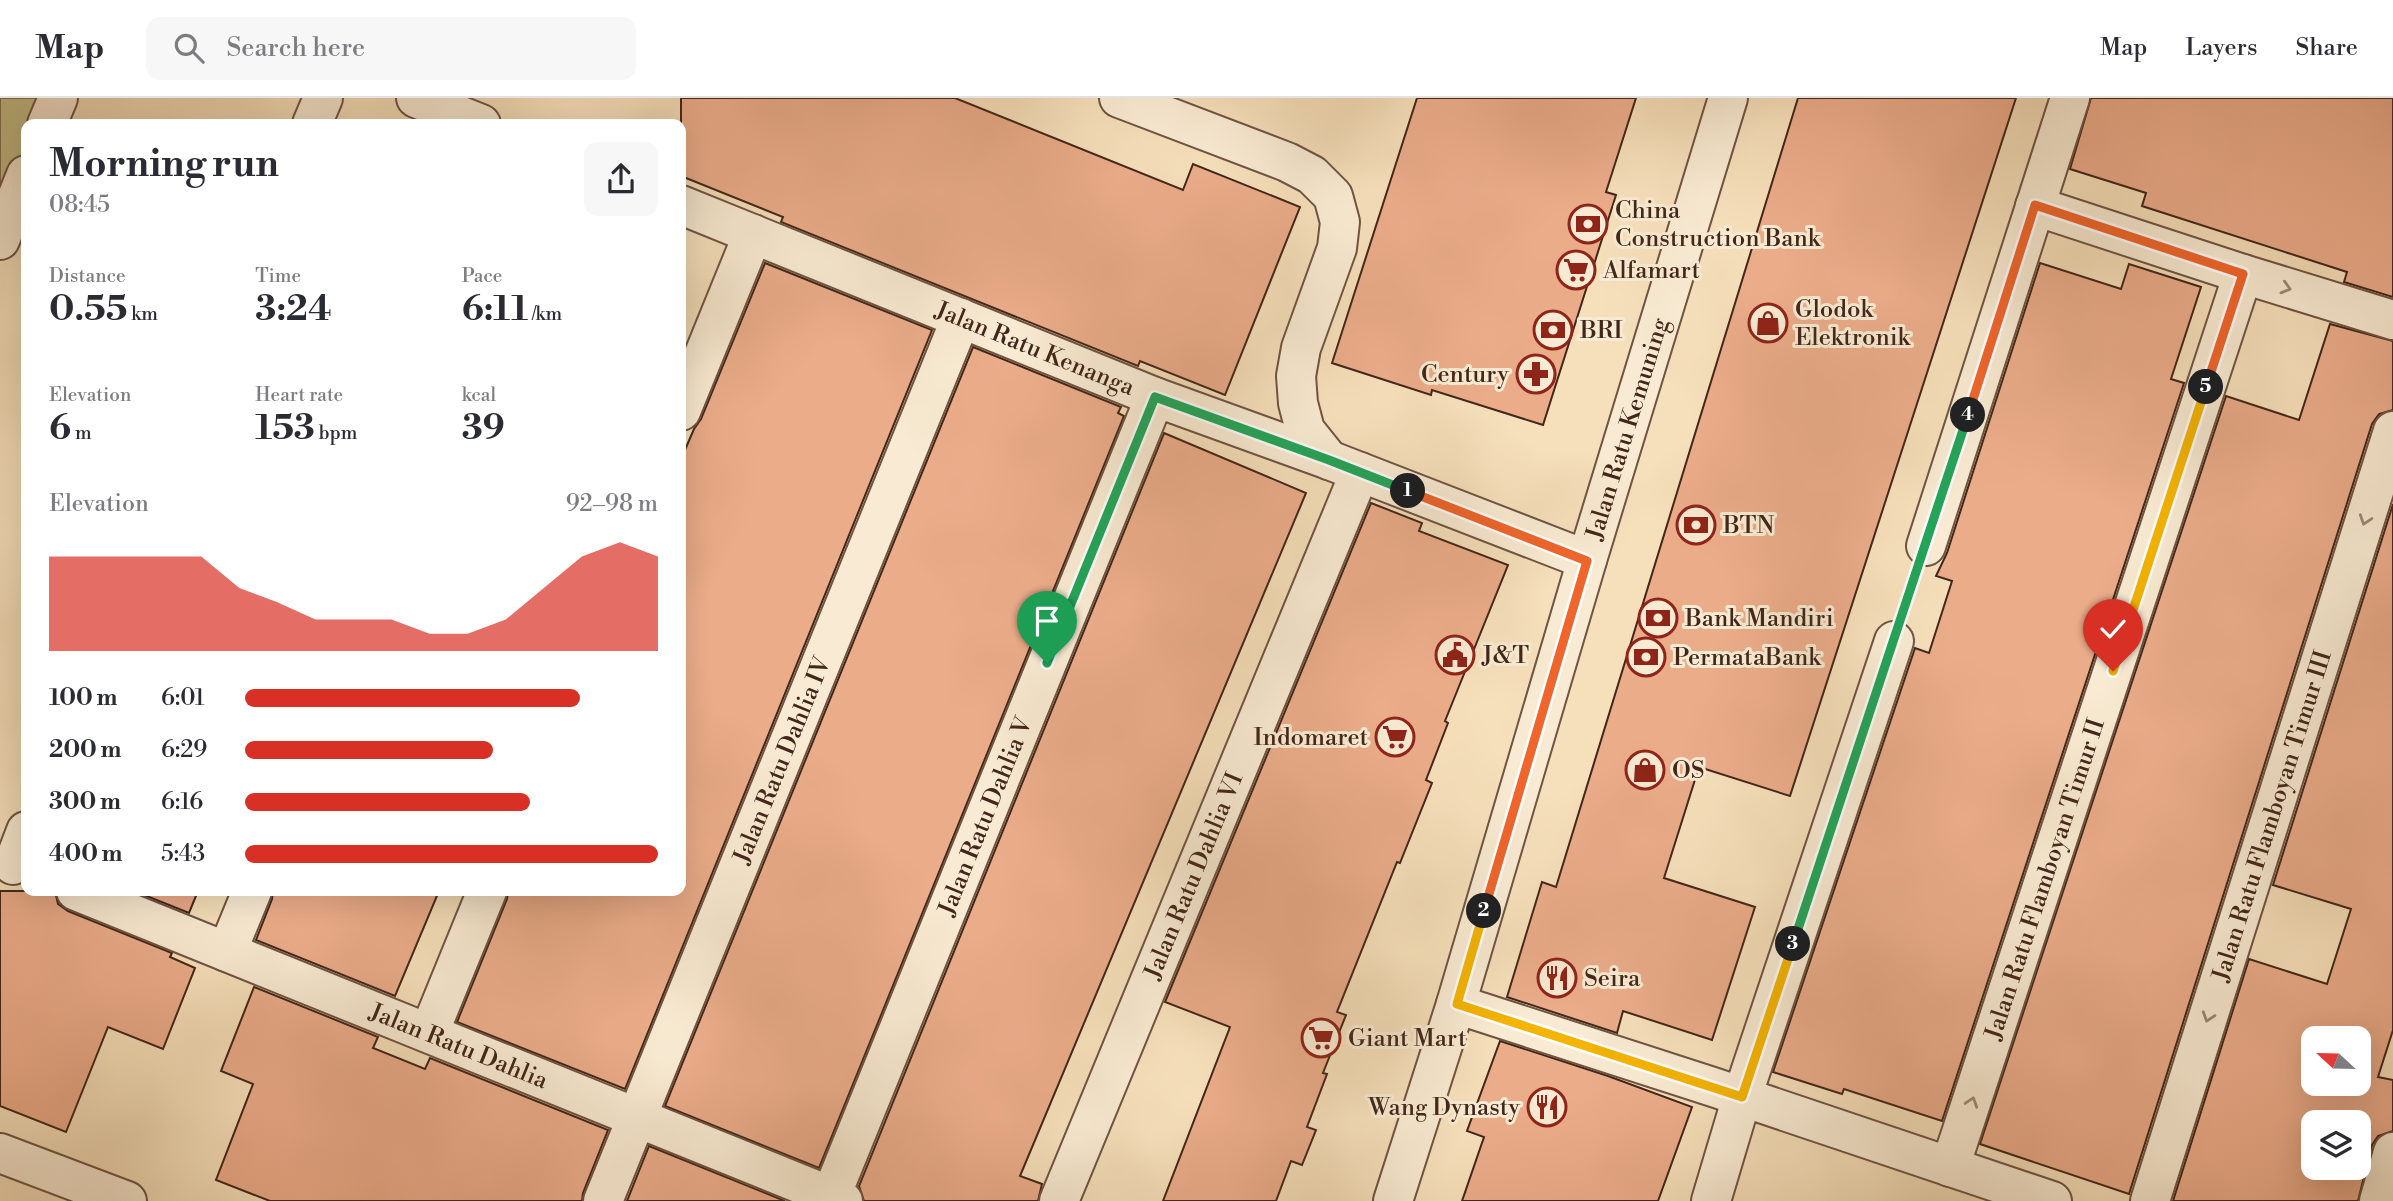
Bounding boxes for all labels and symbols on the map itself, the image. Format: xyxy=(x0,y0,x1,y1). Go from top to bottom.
place label: China Construction Bank xyxy=(1615,196,1822,254)
bank icon: China Construction Bank xyxy=(1567,203,1609,245)
supermarket icon: Alfamart xyxy=(1555,249,1597,291)
place label: Alfamart xyxy=(1602,256,1701,286)
one-way arrow xyxy=(2280,279,2292,294)
street label: Jalan Ratu Kenanga xyxy=(930,295,1139,403)
place label: Glodok Elektronik xyxy=(1795,295,1912,353)
shop icon: Glodok Elektronik xyxy=(1747,302,1789,344)
bank icon: BRI xyxy=(1532,309,1574,351)
street label: Jalan Ratu Kemuning xyxy=(1580,314,1676,545)
place label: BRI xyxy=(1579,316,1623,346)
pharmacy icon: Century xyxy=(1515,353,1557,395)
place label: Century xyxy=(1421,360,1509,390)
pin: 5 xyxy=(2188,370,2224,404)
pin: 4 xyxy=(1951,398,1986,432)
pin: 1 xyxy=(1390,474,1426,508)
bank icon: BTN xyxy=(1675,504,1717,546)
place label: BTN xyxy=(1722,511,1774,541)
one-way arrow xyxy=(2359,513,2373,525)
pin xyxy=(1017,591,1077,663)
bank icon: Bank Mandiri xyxy=(1637,597,1679,639)
pin xyxy=(2083,599,2143,671)
place label: Bank Mandiri xyxy=(1684,604,1834,634)
public building icon: J&T xyxy=(1434,634,1476,676)
bank icon: PermataBank xyxy=(1625,636,1667,678)
place label: J&T xyxy=(1481,641,1529,671)
place label: PermataBank xyxy=(1673,643,1822,673)
street label: Jalan Ratu Flamboyan Timur III xyxy=(2206,647,2339,986)
street label: Jalan Ratu Dahlia IV xyxy=(727,651,838,869)
street label: Jalan Ratu Dahlia V xyxy=(932,712,1040,921)
street label: Jalan Ratu Flamboyan Timur II xyxy=(1978,715,2112,1045)
supermarket icon: Indomaret xyxy=(1374,716,1416,758)
place label: Indomaret xyxy=(1254,723,1368,753)
shop icon: OS xyxy=(1624,749,1666,791)
place label: OS xyxy=(1672,756,1705,786)
street label: Jalan Ratu Dahlia VI xyxy=(1138,768,1250,985)
pin: 2 xyxy=(1466,894,1502,928)
pin: 3 xyxy=(1776,926,1811,962)
restaurant icon: Seira xyxy=(1536,957,1578,999)
place label: Seira xyxy=(1584,964,1641,994)
street label: Jalan Ratu Dahlia xyxy=(364,997,553,1096)
one-way arrow xyxy=(2202,1010,2216,1023)
supermarket icon: Giant Mart xyxy=(1300,1017,1342,1059)
place label: Giant Mart xyxy=(1348,1024,1467,1054)
north arrow xyxy=(2301,1026,2371,1096)
restaurant icon: Wang Dynasty xyxy=(1526,1086,1568,1128)
place label: Wang Dynasty xyxy=(1367,1093,1520,1123)
one-way arrow xyxy=(1963,1096,1978,1108)

